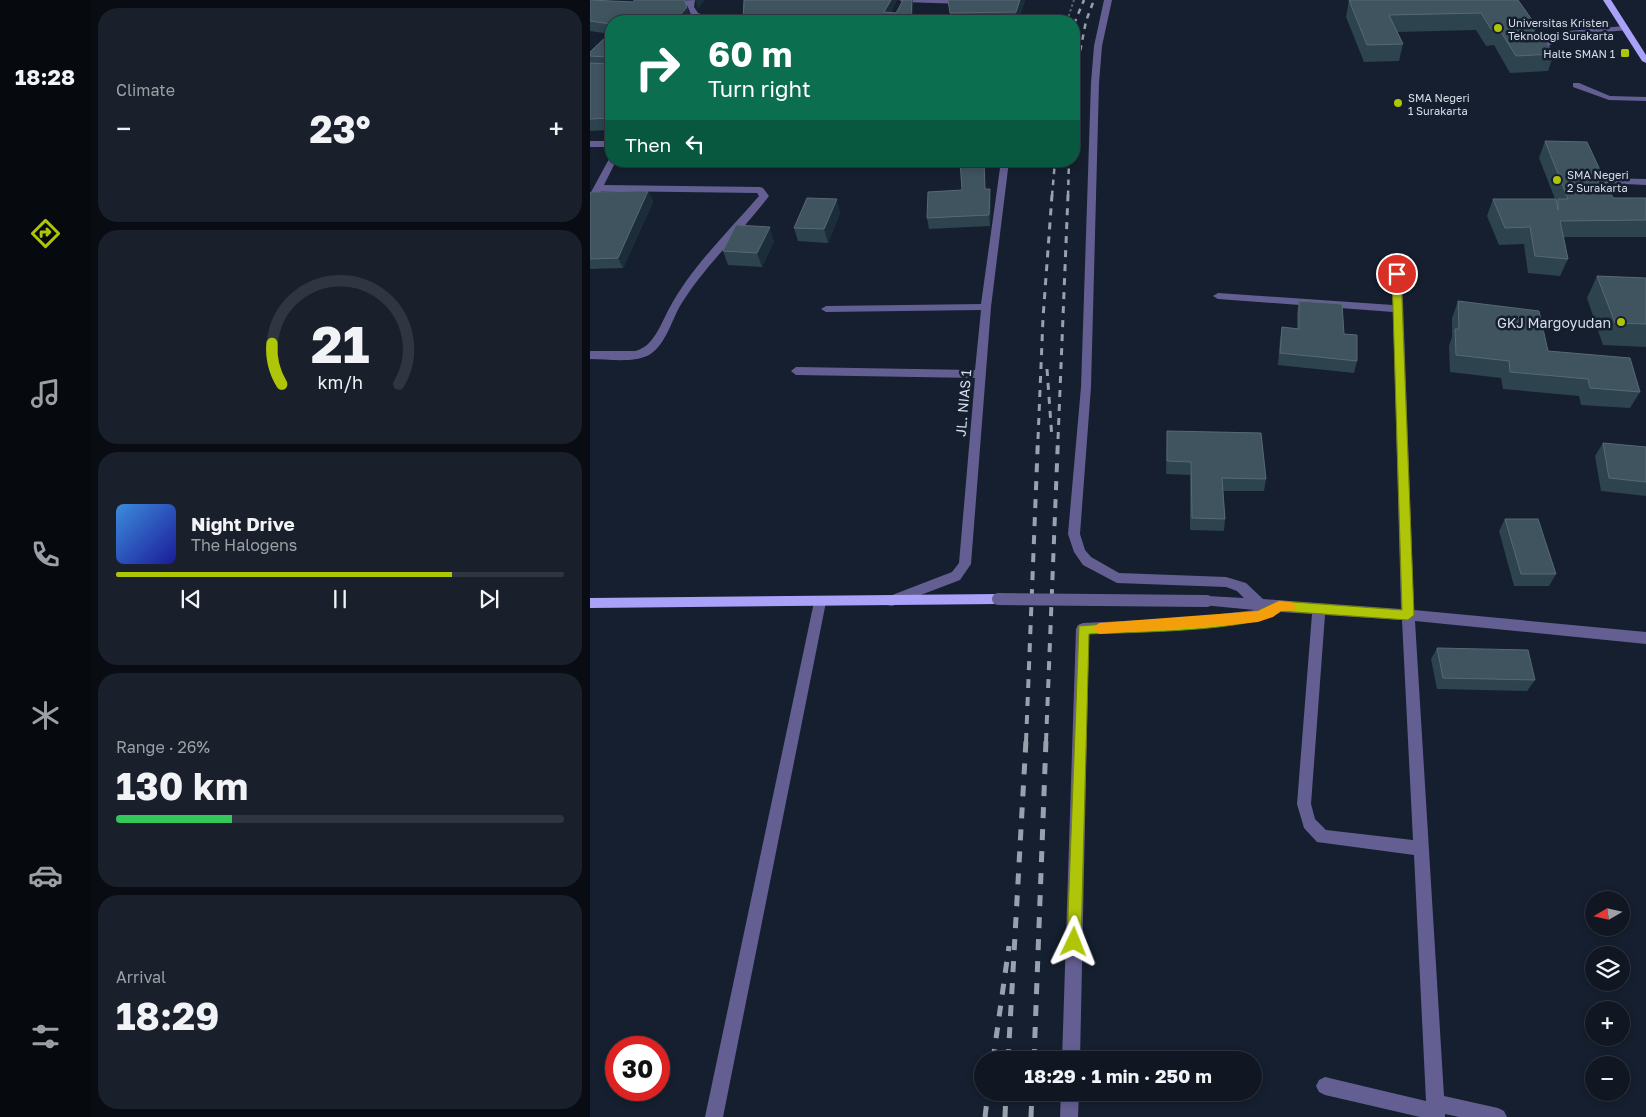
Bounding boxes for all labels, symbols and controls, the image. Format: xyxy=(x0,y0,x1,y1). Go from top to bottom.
place label: Universitas Kristen Teknologi Surakarta xyxy=(1508,16,1614,42)
marker: Universitas Kristen Teknologi Surakarta xyxy=(1492,22,1504,34)
text: 60 m xyxy=(708,33,792,75)
icon: right xyxy=(625,35,690,100)
place label: Halte SMAN 1 xyxy=(1543,47,1615,60)
marker: Halte SMAN 1 xyxy=(1619,47,1631,59)
text: 18:28 xyxy=(15,63,75,90)
text: Turn right xyxy=(708,75,811,102)
text: Climate xyxy=(116,80,175,100)
place label: SMA Negeri 1 Surakarta xyxy=(1408,91,1470,117)
marker: SMA Negeri 1 Surakarta xyxy=(1392,97,1404,109)
text: 23° xyxy=(309,106,371,151)
text: − xyxy=(116,112,131,145)
text: + xyxy=(549,112,564,145)
icon: left xyxy=(681,130,709,158)
text: Then xyxy=(625,133,671,156)
place label: SMA Negeri 2 Surakarta xyxy=(1567,168,1629,194)
marker: SMA Negeri 2 Surakarta xyxy=(1551,174,1563,186)
icon: directions xyxy=(28,216,63,251)
pin xyxy=(1376,253,1418,295)
icon: arrive xyxy=(1383,260,1411,288)
text: 21 xyxy=(311,312,369,374)
place label: GKJ Margoyudan xyxy=(1497,314,1611,331)
marker: GKJ Margoyudan xyxy=(1615,316,1627,328)
street label: JL. NIAS 1 xyxy=(952,369,974,437)
text: km/h xyxy=(317,371,363,393)
icon: music xyxy=(28,376,63,411)
text: Night Drive xyxy=(191,512,295,535)
text: The Halogens xyxy=(191,535,297,555)
icon: phone xyxy=(28,537,63,572)
icon: previous xyxy=(177,585,205,613)
icon: pause xyxy=(326,585,354,613)
icon: next xyxy=(475,585,503,613)
icon: climate xyxy=(28,698,63,733)
text: Range · 26% xyxy=(116,737,210,757)
text: 130 km xyxy=(116,763,248,808)
icon: car xyxy=(28,858,63,893)
north arrow xyxy=(1585,891,1630,936)
map controls xyxy=(1585,891,1630,1101)
position arrow xyxy=(1047,915,1099,967)
button: layers xyxy=(1585,946,1630,991)
text: Arrival xyxy=(116,967,166,987)
text: 18:29 xyxy=(116,993,219,1038)
button: + xyxy=(1585,1001,1630,1046)
icon: filters xyxy=(28,1019,63,1054)
speed limit sign: 30 xyxy=(605,1036,670,1101)
button: − xyxy=(1585,1056,1630,1101)
text: 18:29 · 1 min · 250 m xyxy=(1024,1064,1212,1087)

